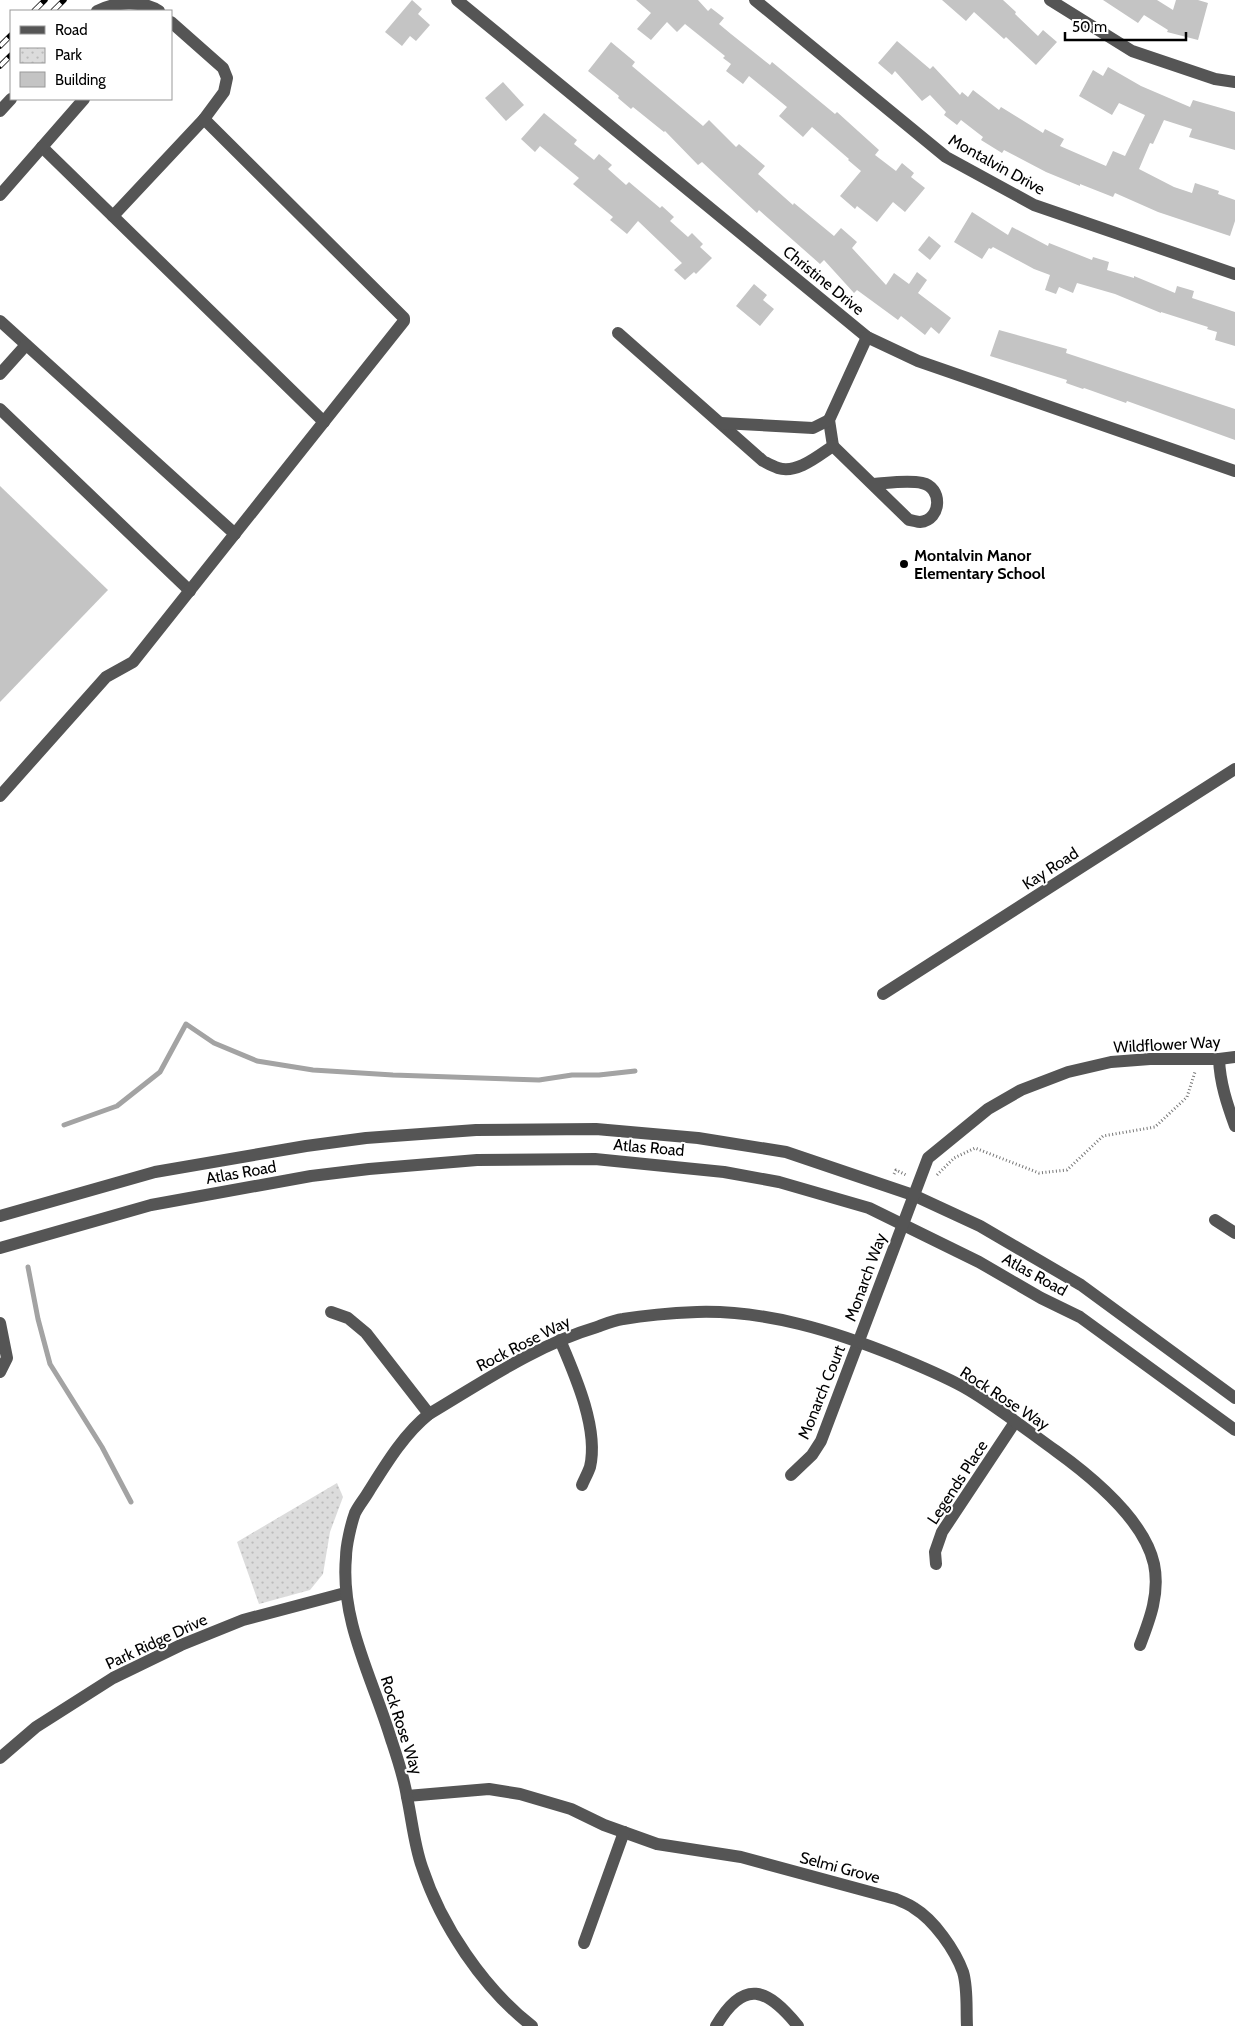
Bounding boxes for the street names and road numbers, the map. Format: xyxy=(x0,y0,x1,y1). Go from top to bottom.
street label: Montalvin Drive xyxy=(945,130,1048,199)
street label: Christine Drive xyxy=(779,242,868,319)
street label: Kay Road xyxy=(1019,843,1082,893)
street label: Wildflower Way xyxy=(1113,1032,1221,1057)
street label: Atlas Road xyxy=(613,1135,685,1160)
street label: Atlas Road xyxy=(204,1157,278,1188)
street label: Monarch Way xyxy=(841,1230,890,1324)
street label: Atlas Road xyxy=(999,1249,1071,1300)
street label: Rock Rose Way xyxy=(473,1312,573,1375)
street label: Monarch Court xyxy=(794,1342,849,1442)
street label: Rock Rose Way xyxy=(956,1362,1053,1434)
street label: Legends Place xyxy=(923,1437,992,1528)
street label: Park Ridge Drive xyxy=(102,1610,210,1673)
street label: Rock Rose Way xyxy=(377,1673,426,1777)
street label: Selmi Grove xyxy=(798,1848,882,1887)

